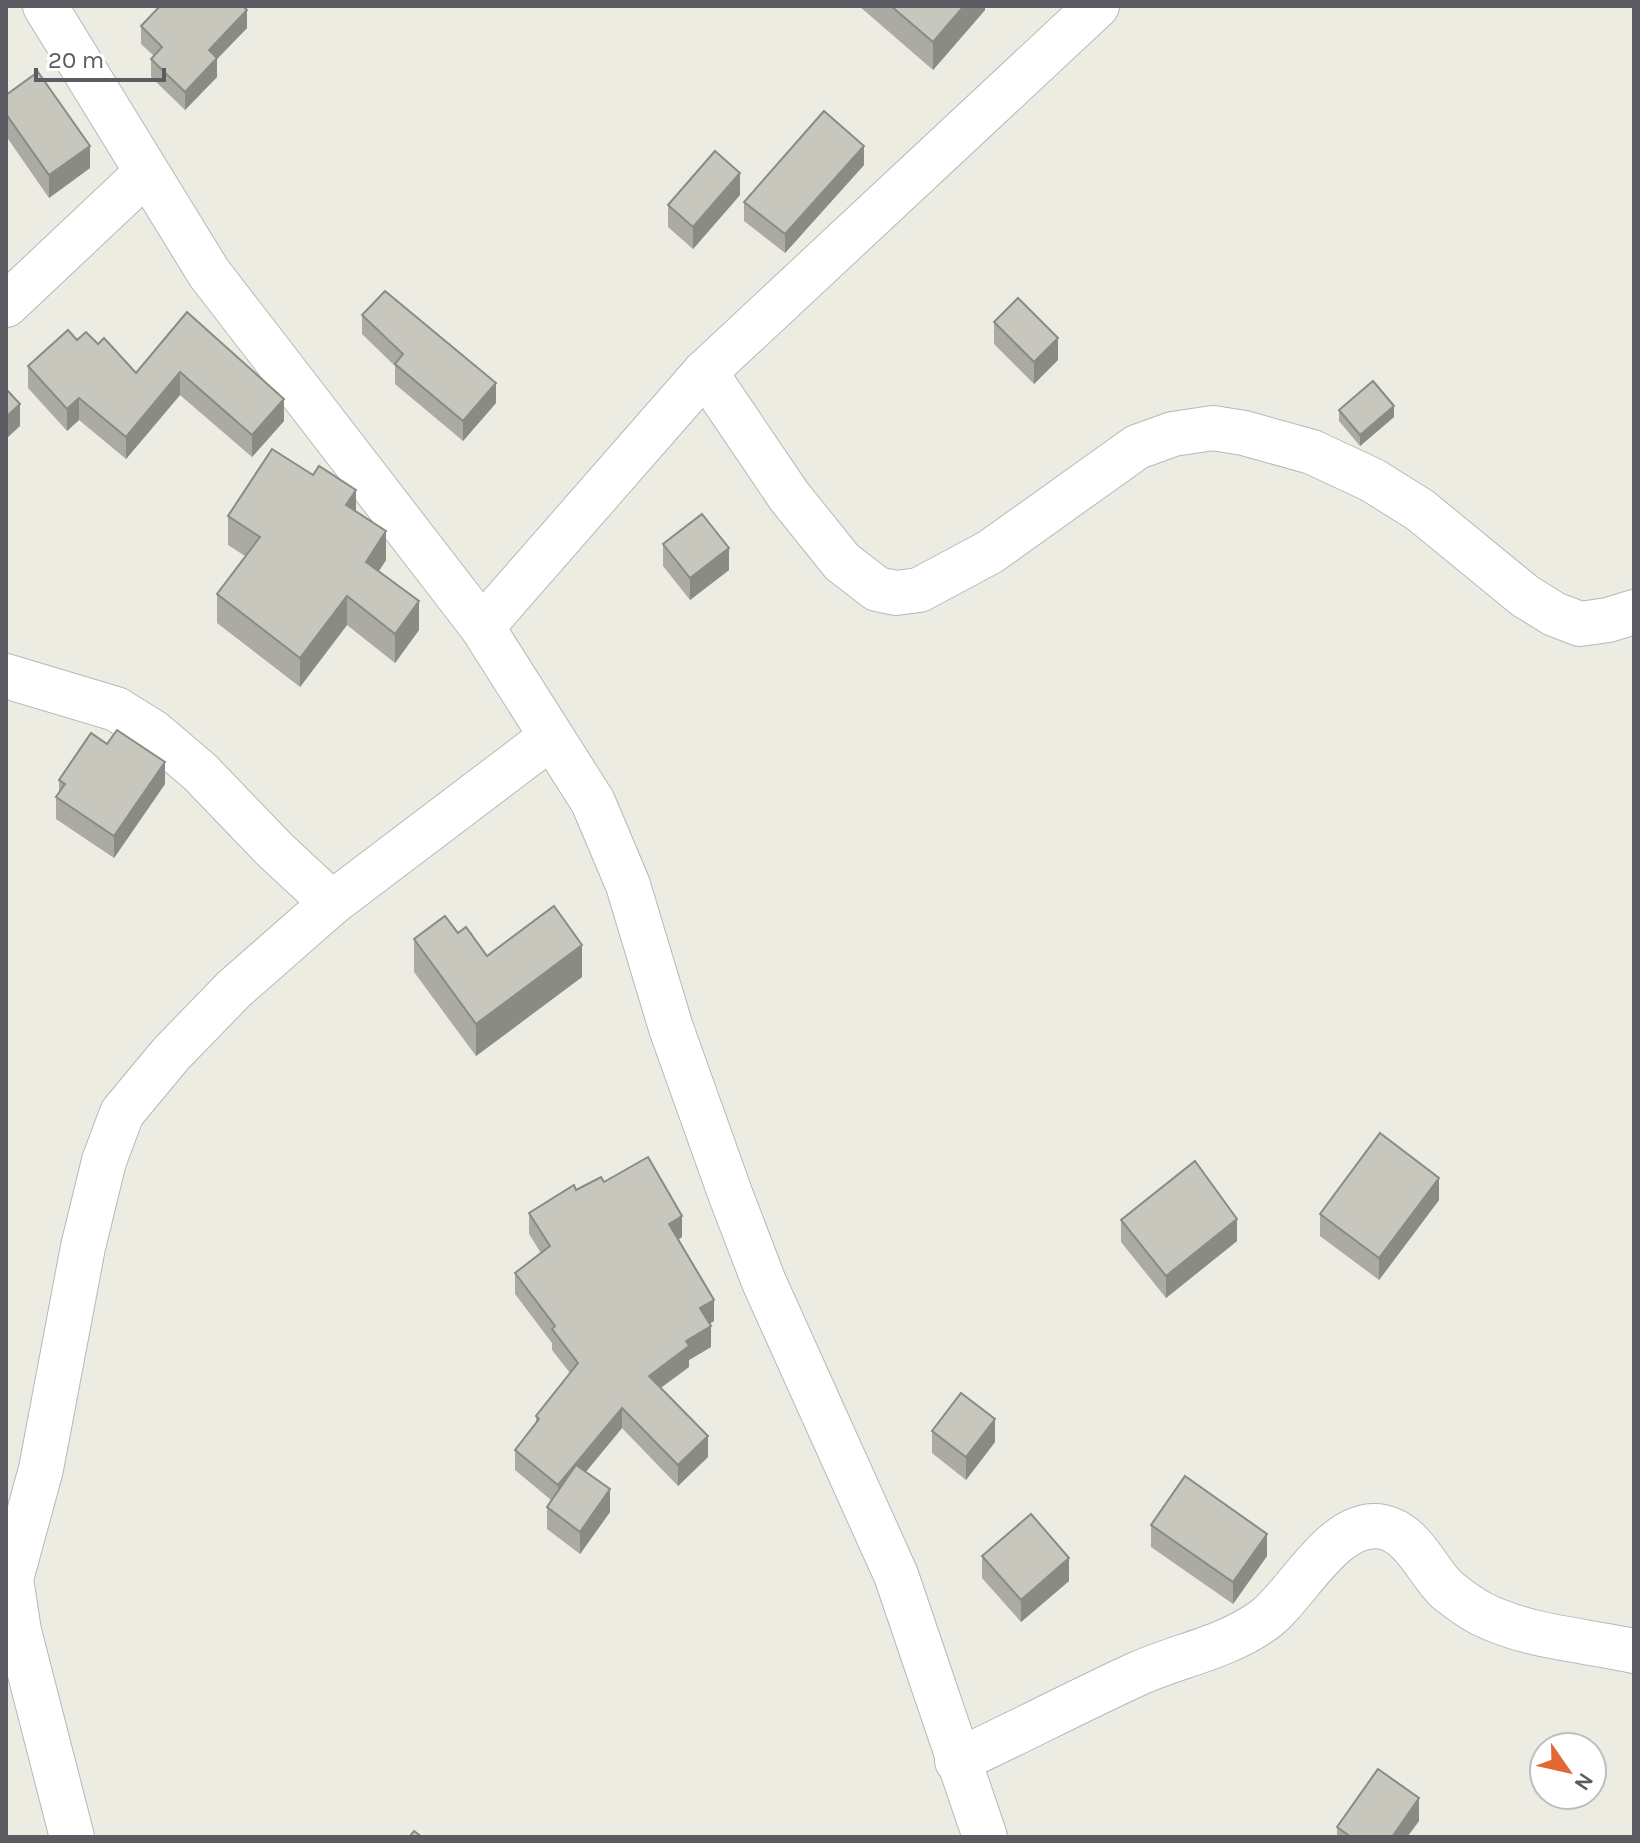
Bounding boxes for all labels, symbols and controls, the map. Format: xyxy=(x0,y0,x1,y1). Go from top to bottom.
scale bar xyxy=(36,32,164,82)
text: 20 m xyxy=(48,46,104,74)
north arrow xyxy=(1528,1731,1608,1811)
text: N xyxy=(1569,1768,1599,1795)

